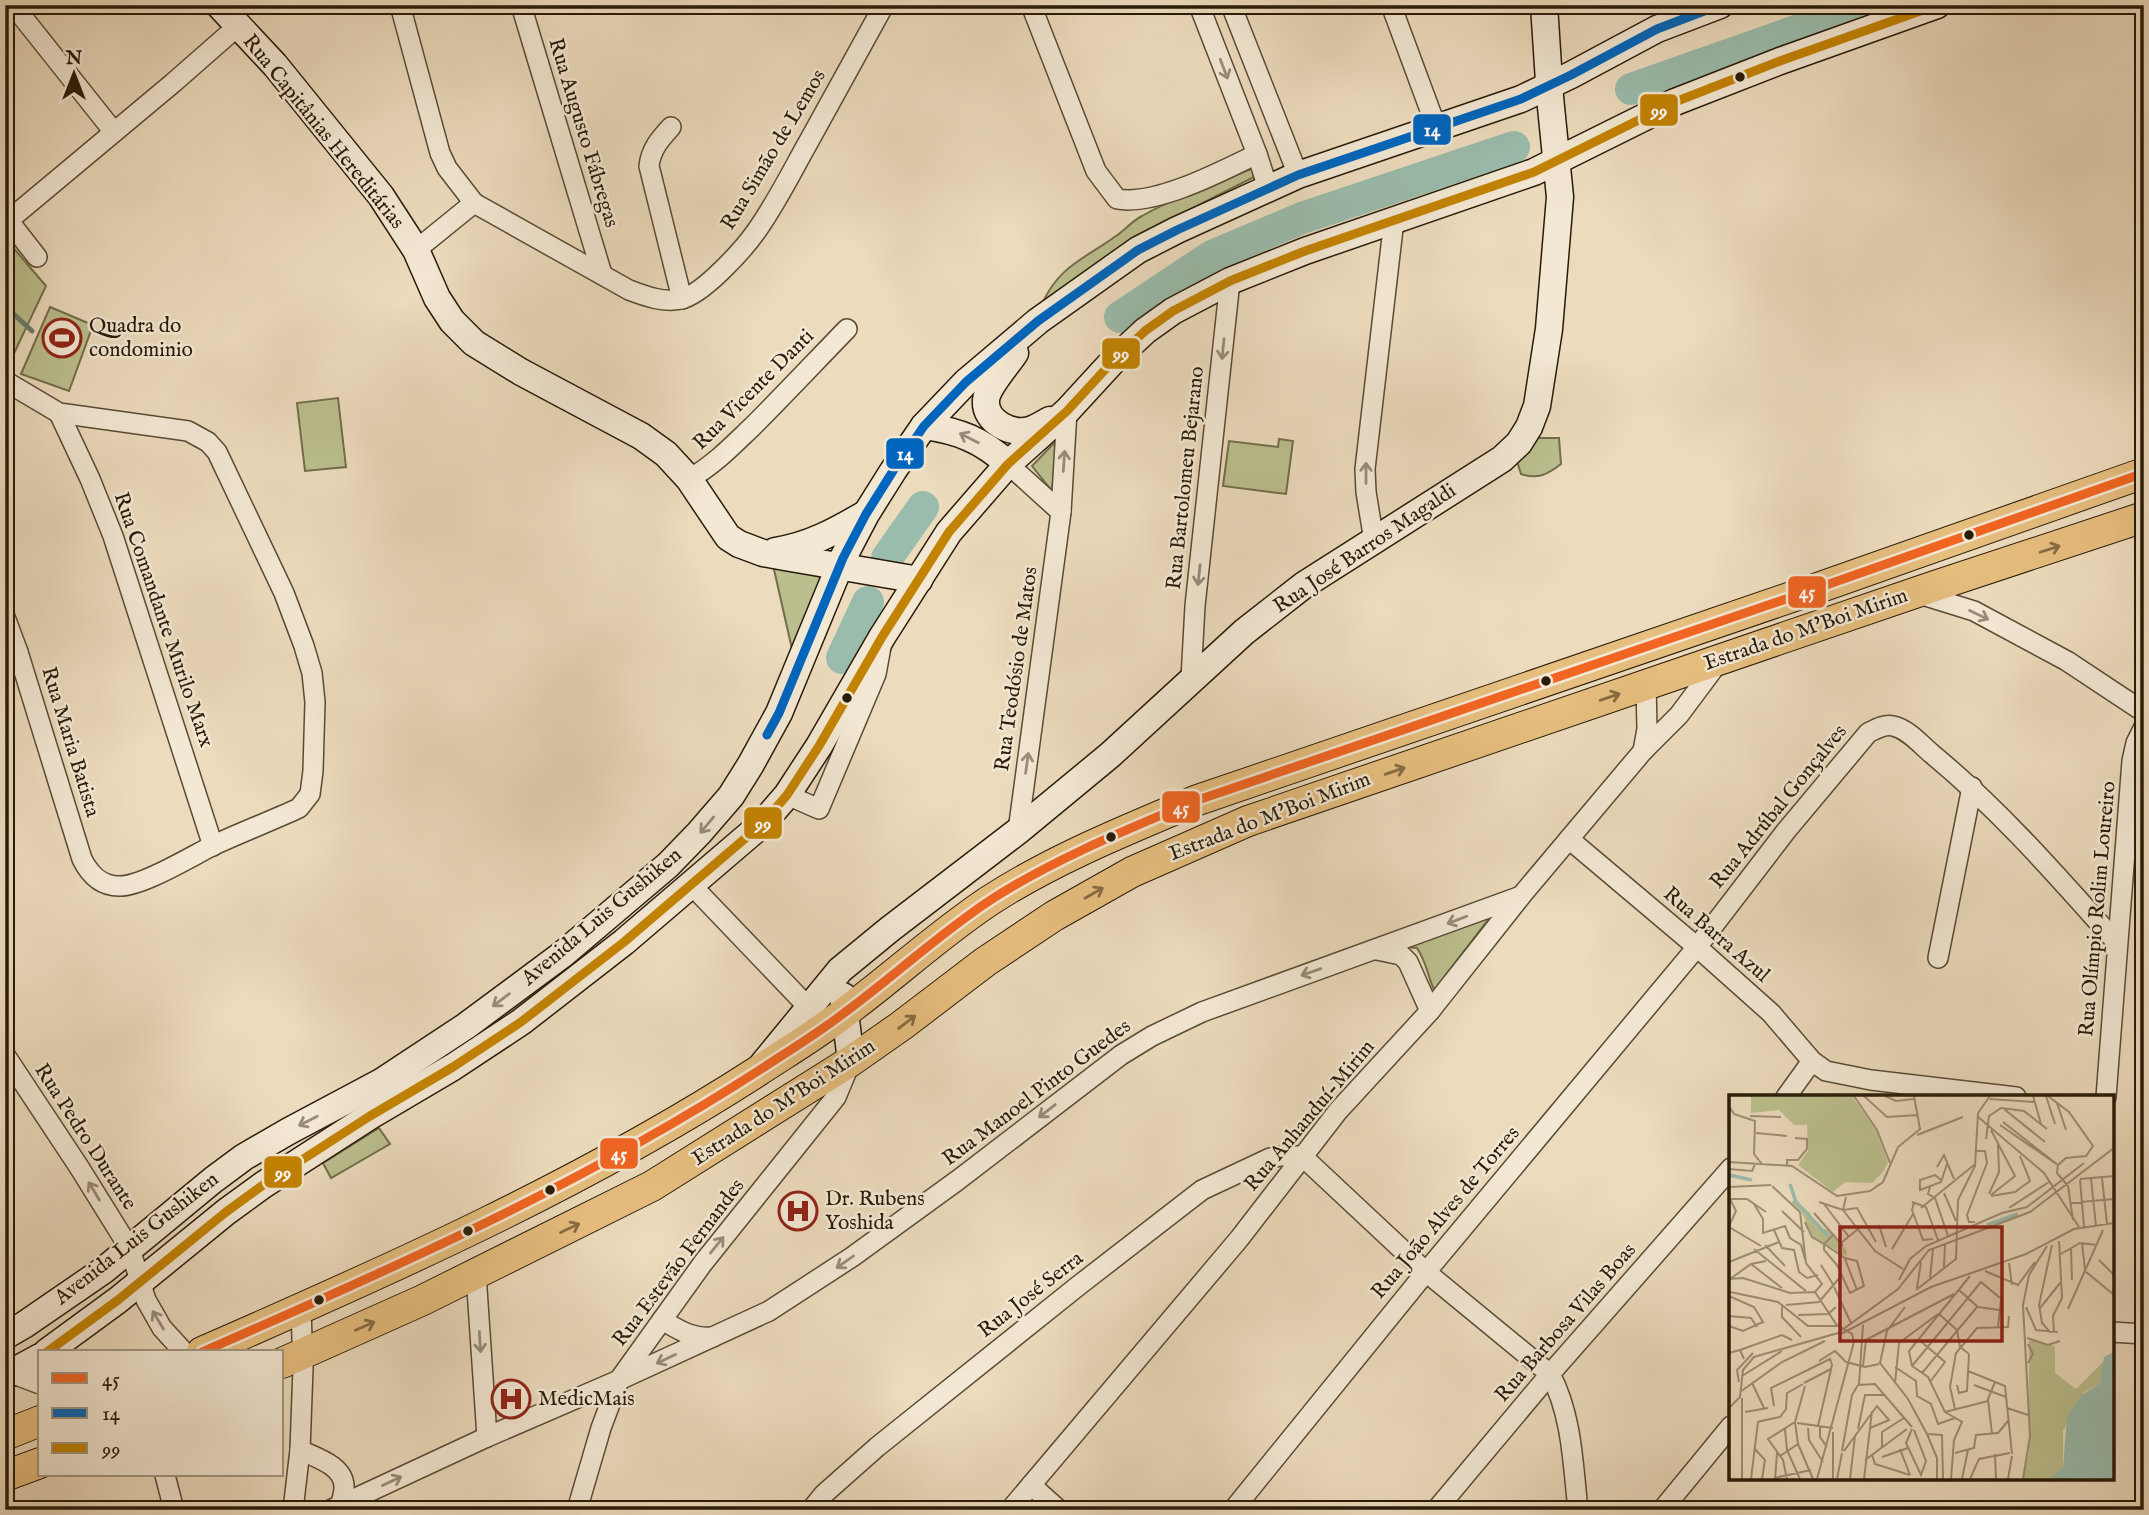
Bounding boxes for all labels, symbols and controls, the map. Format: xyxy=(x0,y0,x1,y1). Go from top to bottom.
street label: Rua Capitânias Hereditárias xyxy=(236,29,410,235)
street label: Rua Augusto Fábregas xyxy=(541,35,625,231)
north arrow xyxy=(38,38,108,108)
text: N xyxy=(65,47,83,71)
one-way arrow xyxy=(1219,57,1232,79)
street label: Rua Simão de Lemos xyxy=(715,65,833,235)
unlabelled marker xyxy=(1733,70,1747,84)
line badge: 99 xyxy=(1639,93,1679,127)
text: 99 xyxy=(1650,100,1667,124)
line badge: 14 xyxy=(1412,113,1452,146)
text: 14 xyxy=(1424,119,1441,143)
place label: Quadra do condominio xyxy=(89,313,193,364)
sports icon: Quadra do condominio xyxy=(41,317,83,359)
street label: Rua Vicente Danti xyxy=(688,324,820,456)
line badge: 99 xyxy=(1101,337,1141,370)
one-way arrow xyxy=(1217,337,1230,360)
text: 99 xyxy=(1112,343,1129,367)
street label: Rua Bartolomeu Bejarano xyxy=(1161,365,1211,591)
one-way arrow xyxy=(959,430,980,444)
line badge: 14 xyxy=(885,437,925,470)
text: 14 xyxy=(897,443,914,467)
one-way arrow xyxy=(1058,451,1071,473)
one-way arrow xyxy=(1359,462,1373,485)
street label: Rua José Barros Magaldi xyxy=(1268,478,1462,620)
street label: Rua Comandante Murilo Marx xyxy=(107,489,219,751)
unlabelled marker xyxy=(1962,528,1976,542)
one-way arrow xyxy=(2038,542,2060,554)
one-way arrow xyxy=(1192,563,1205,586)
street label: Rua Teodósio de Matos xyxy=(989,565,1045,773)
line badge: 45 xyxy=(1787,575,1827,609)
text: 45 xyxy=(1799,581,1815,605)
street label: Estrada do M'Boi Mirim xyxy=(1701,582,1911,678)
one-way arrow xyxy=(1968,609,1989,622)
street label: Rua Maria Batista xyxy=(34,664,106,821)
unlabelled marker xyxy=(1539,674,1553,688)
one-way arrow xyxy=(1599,690,1621,702)
unlabelled marker xyxy=(840,691,854,705)
street label: Rua Adrúbal Gonçalves xyxy=(1704,719,1854,895)
one-way arrow xyxy=(1021,753,1034,775)
one-way arrow xyxy=(1384,764,1406,776)
street label: Estrada do M'Boi Mirim xyxy=(1165,766,1375,868)
street label: Rua Olímpio Rolim Loureiro xyxy=(2073,780,2123,1038)
line badge: 45 xyxy=(1161,790,1201,824)
text: 45 xyxy=(1173,797,1189,821)
line badge: 99 xyxy=(743,806,783,840)
text: 99 xyxy=(754,813,771,837)
one-way arrow xyxy=(699,816,715,834)
unlabelled marker xyxy=(1104,830,1118,844)
street label: Avenida Luis Gushiken xyxy=(515,842,688,993)
street label: Rua Barra Azul xyxy=(1657,881,1775,989)
one-way arrow xyxy=(1084,886,1104,900)
one-way arrow xyxy=(1446,914,1468,927)
one-way arrow xyxy=(1301,967,1323,979)
one-way arrow xyxy=(492,993,511,1007)
street label: Rua Manoel Pinto Guedes xyxy=(937,1013,1137,1173)
one-way arrow xyxy=(897,1015,916,1029)
street label: Estrada do M'Boi Mirim xyxy=(687,1033,881,1173)
street label: Rua Anhanduí-Mirim xyxy=(1239,1035,1381,1197)
street label: Rua Pedro Durante xyxy=(28,1059,143,1216)
inset map xyxy=(1729,1095,2114,1480)
one-way arrow xyxy=(1038,1104,1056,1119)
one-way arrow xyxy=(299,1114,319,1128)
street label: Rua João Alves de Torres xyxy=(1366,1121,1526,1305)
line badge: 45 xyxy=(599,1137,639,1170)
text: 45 xyxy=(611,1143,627,1167)
line badge: 99 xyxy=(263,1155,303,1189)
text: 99 xyxy=(274,1162,291,1186)
street label: Avenida Luis Gushiken xyxy=(49,1166,225,1312)
street label: Rua Estevão Fernandes xyxy=(607,1174,751,1352)
one-way arrow xyxy=(86,1182,100,1202)
unlabelled marker xyxy=(543,1183,557,1197)
place label: Dr. Rubens Yoshida xyxy=(825,1186,925,1237)
hospital icon: Dr. Rubens Yoshida xyxy=(777,1190,819,1232)
one-way arrow xyxy=(559,1220,580,1234)
unlabelled marker xyxy=(461,1224,475,1238)
one-way arrow xyxy=(710,1236,725,1255)
street label: Rua Barbosa Vilas Boas xyxy=(1489,1238,1643,1408)
street label: Rua José Serra xyxy=(973,1245,1090,1345)
one-way arrow xyxy=(836,1255,855,1269)
unlabelled marker xyxy=(312,1293,326,1307)
one-way arrow xyxy=(151,1311,165,1331)
one-way arrow xyxy=(353,1319,375,1332)
one-way arrow xyxy=(474,1330,487,1352)
legend xyxy=(38,1350,284,1476)
one-way arrow xyxy=(656,1353,677,1366)
text: 45 xyxy=(102,1367,120,1394)
hospital icon: MedicMais xyxy=(490,1378,532,1420)
place label: MedicMais xyxy=(538,1386,635,1413)
text: 14 xyxy=(102,1401,121,1428)
text: 99 xyxy=(101,1437,120,1464)
one-way arrow xyxy=(381,1474,402,1488)

